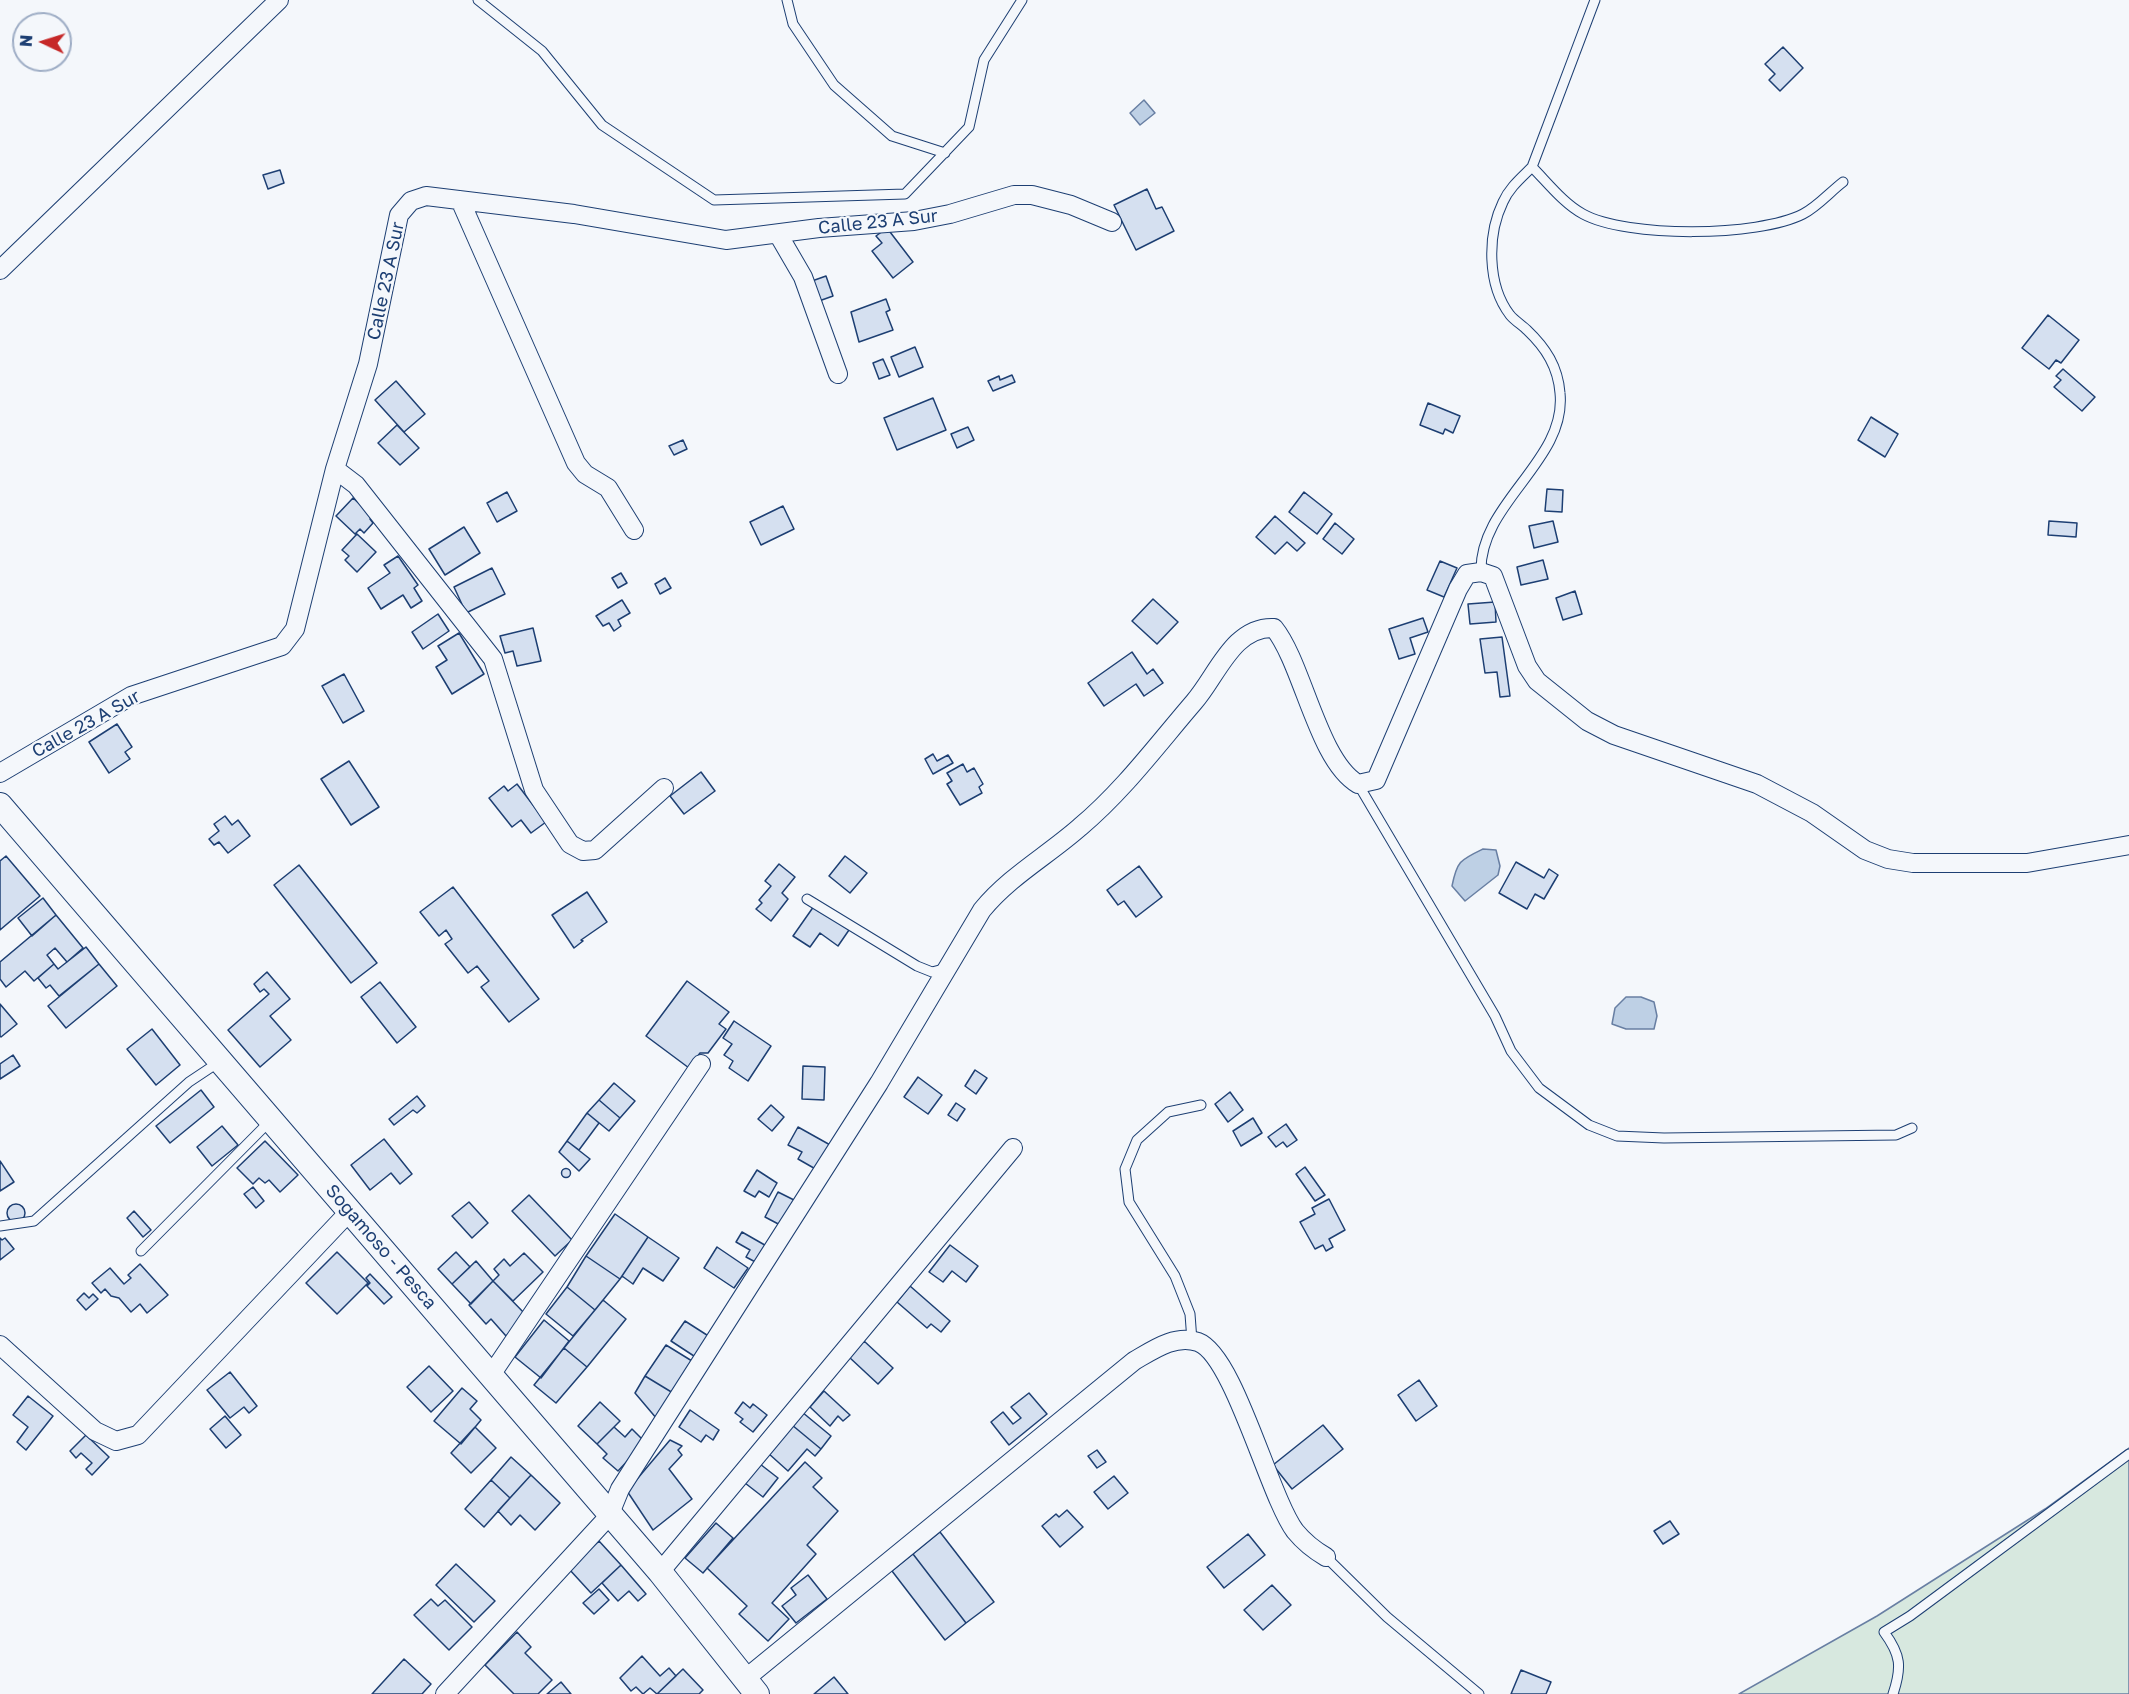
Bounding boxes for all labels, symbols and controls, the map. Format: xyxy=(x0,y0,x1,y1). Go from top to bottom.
north arrow xyxy=(12,12,72,72)
text: N xyxy=(16,34,36,48)
street label: Calle 23 A Sur xyxy=(817,205,939,239)
street label: Calle 23 A Sur xyxy=(363,220,409,342)
street label: Calle 23 A Sur xyxy=(28,685,144,763)
street label: Sogamoso - Pesca xyxy=(321,1180,441,1314)

